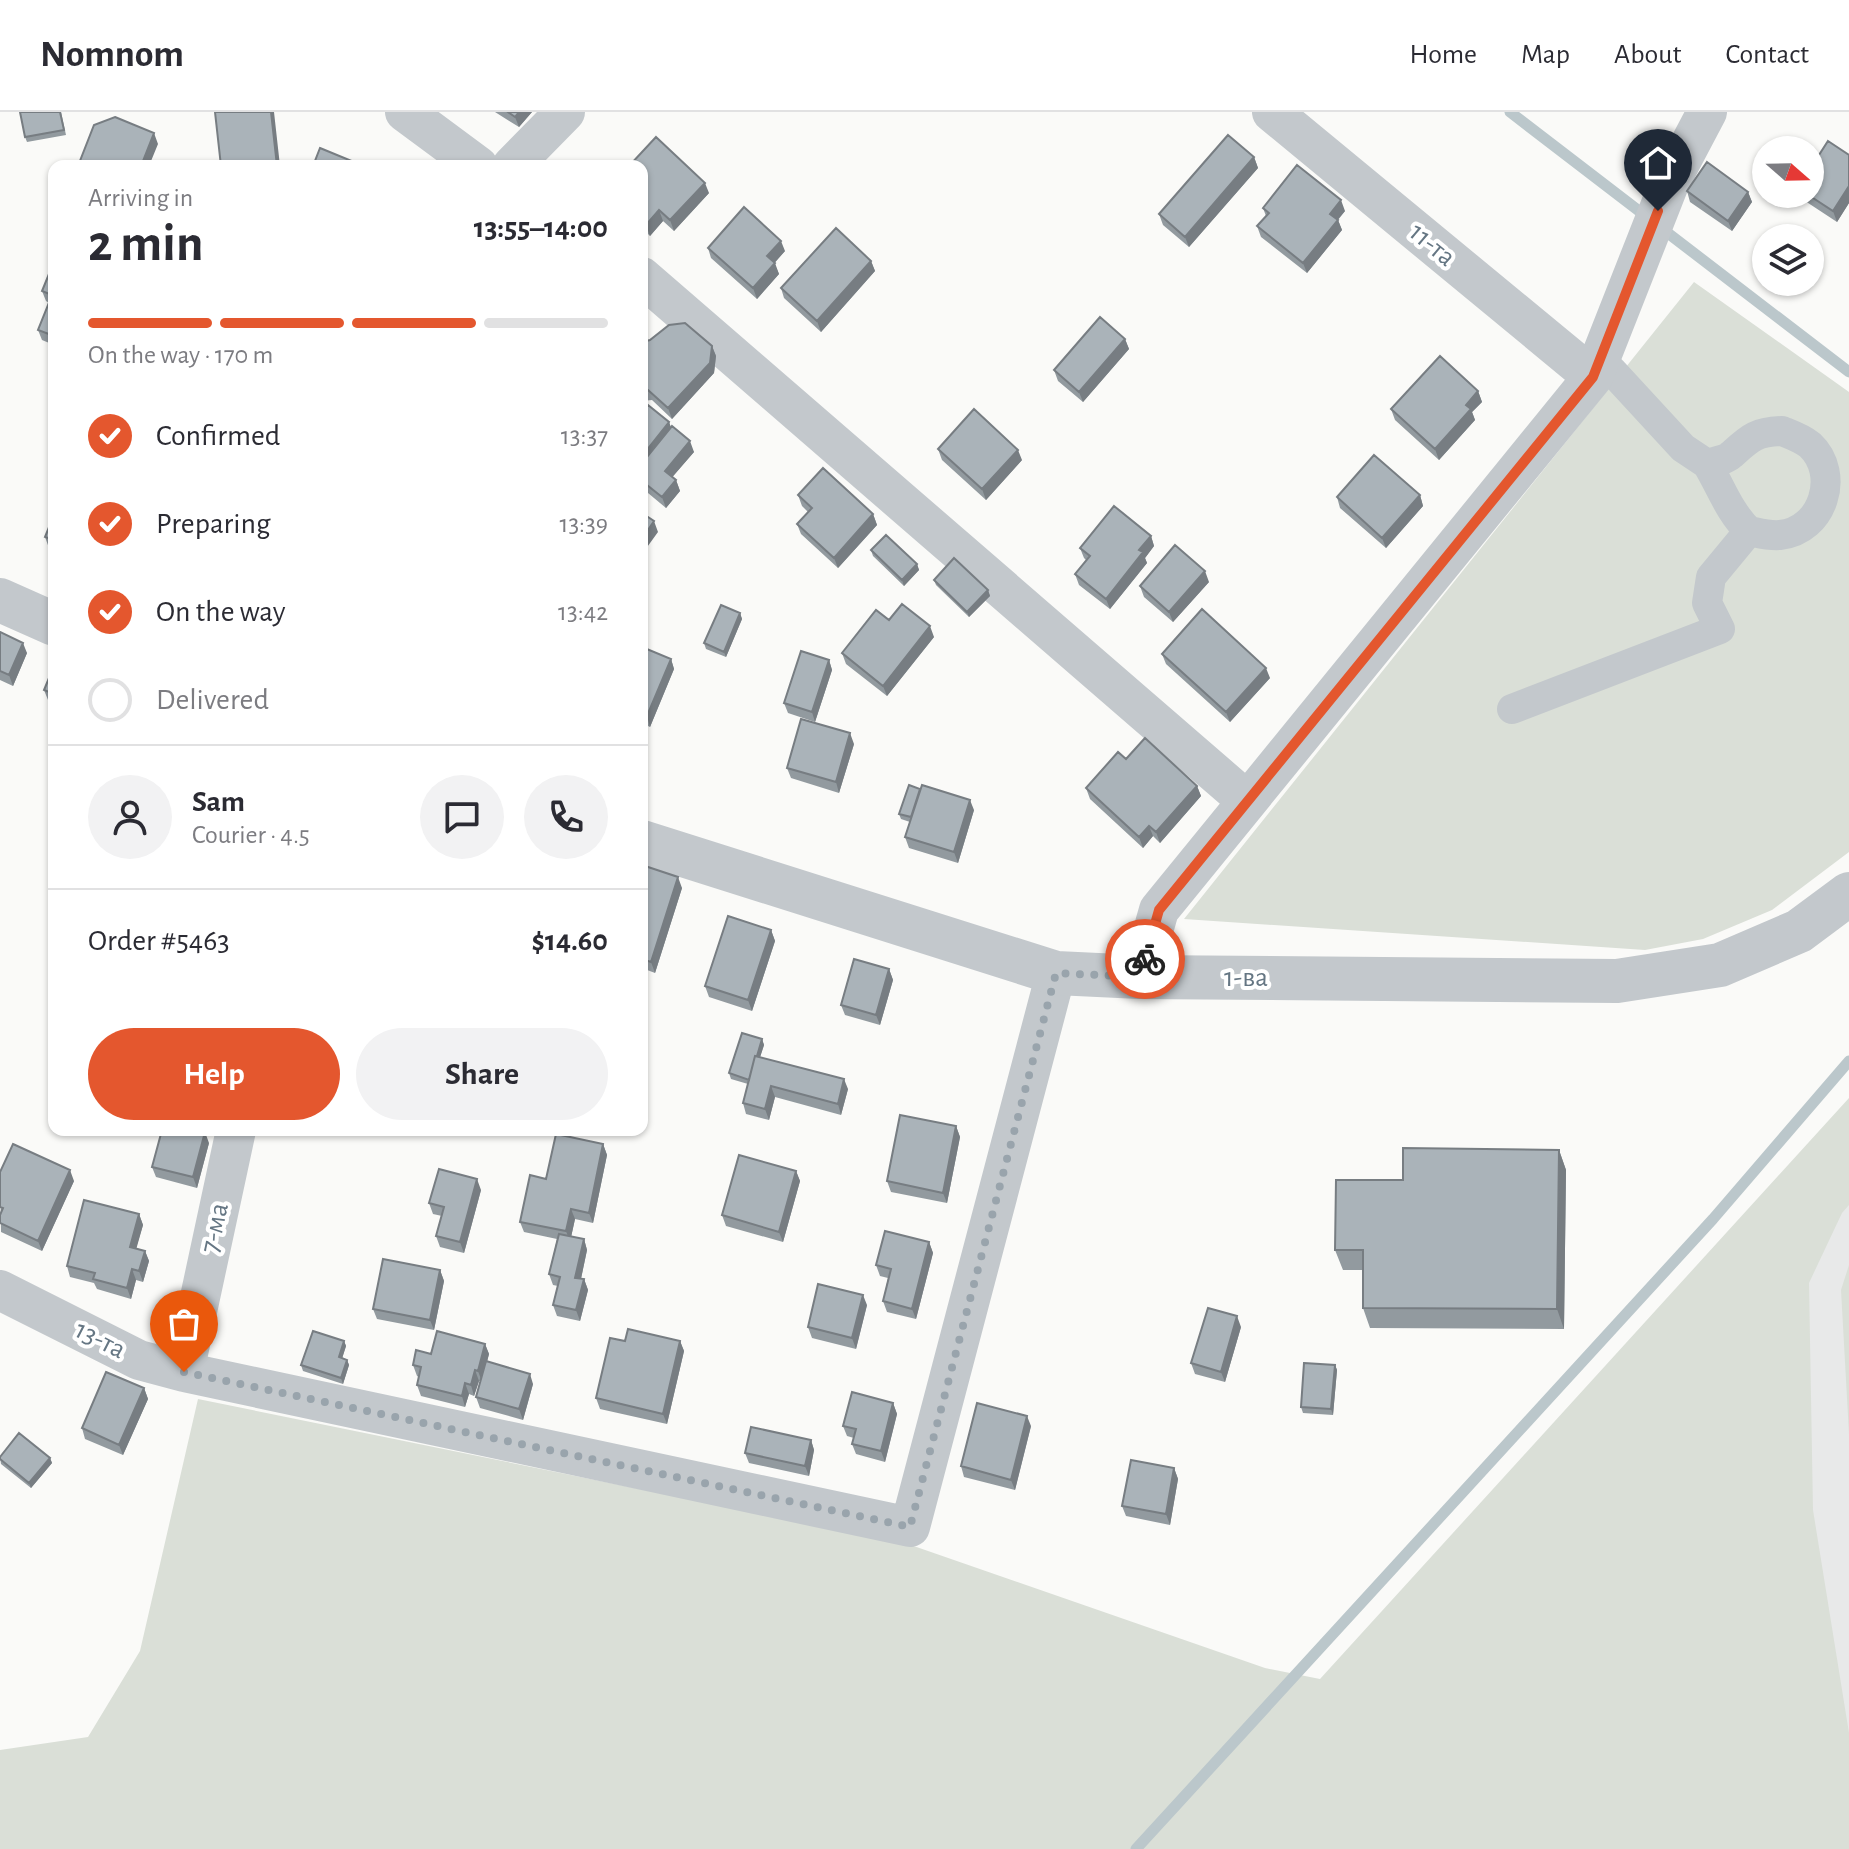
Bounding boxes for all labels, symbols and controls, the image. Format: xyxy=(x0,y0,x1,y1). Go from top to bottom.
text: Nomnom xyxy=(40,36,184,74)
text: Home xyxy=(1410,41,1477,69)
text: Map xyxy=(1521,41,1570,69)
text: About xyxy=(1614,41,1682,69)
text: Contact xyxy=(1726,41,1809,69)
pin xyxy=(1624,129,1692,211)
north arrow xyxy=(1752,136,1824,208)
map controls xyxy=(1752,136,1824,296)
icon: home xyxy=(1636,141,1680,185)
text: Arriving in xyxy=(88,185,193,211)
text: 13:55–14:00 xyxy=(474,213,608,243)
text: 2 min xyxy=(88,218,203,270)
street label: 11-та xyxy=(1404,218,1461,272)
button: layers xyxy=(1752,224,1824,296)
text: On the way · 170 m xyxy=(88,342,273,368)
icon: check xyxy=(88,414,132,458)
text: Confirmed xyxy=(156,421,280,451)
text: 13:37 xyxy=(561,423,608,449)
icon: check xyxy=(88,502,132,546)
text: Preparing xyxy=(156,509,271,539)
text: 13:39 xyxy=(559,511,608,537)
icon: check xyxy=(88,590,132,634)
text: On the way xyxy=(156,597,285,627)
text: 13:42 xyxy=(558,599,608,625)
text: Delivered xyxy=(156,685,269,715)
button: person xyxy=(88,775,172,859)
button: chat xyxy=(420,775,504,859)
button: phone xyxy=(524,775,608,859)
text: Sam xyxy=(192,787,245,817)
text: Courier · 4.5 xyxy=(192,822,310,848)
courier xyxy=(1105,919,1185,999)
text: Order #5463 xyxy=(88,926,230,956)
text: $14.60 xyxy=(532,926,608,956)
icon: bike xyxy=(1123,937,1167,981)
street label: 1-ва xyxy=(1224,964,1268,992)
button: Help xyxy=(88,1028,340,1120)
button: Share xyxy=(356,1028,608,1120)
street label: 7-ма xyxy=(196,1200,234,1256)
pin xyxy=(150,1290,218,1372)
icon: bag xyxy=(162,1302,206,1346)
street label: 13-та xyxy=(70,1316,130,1365)

